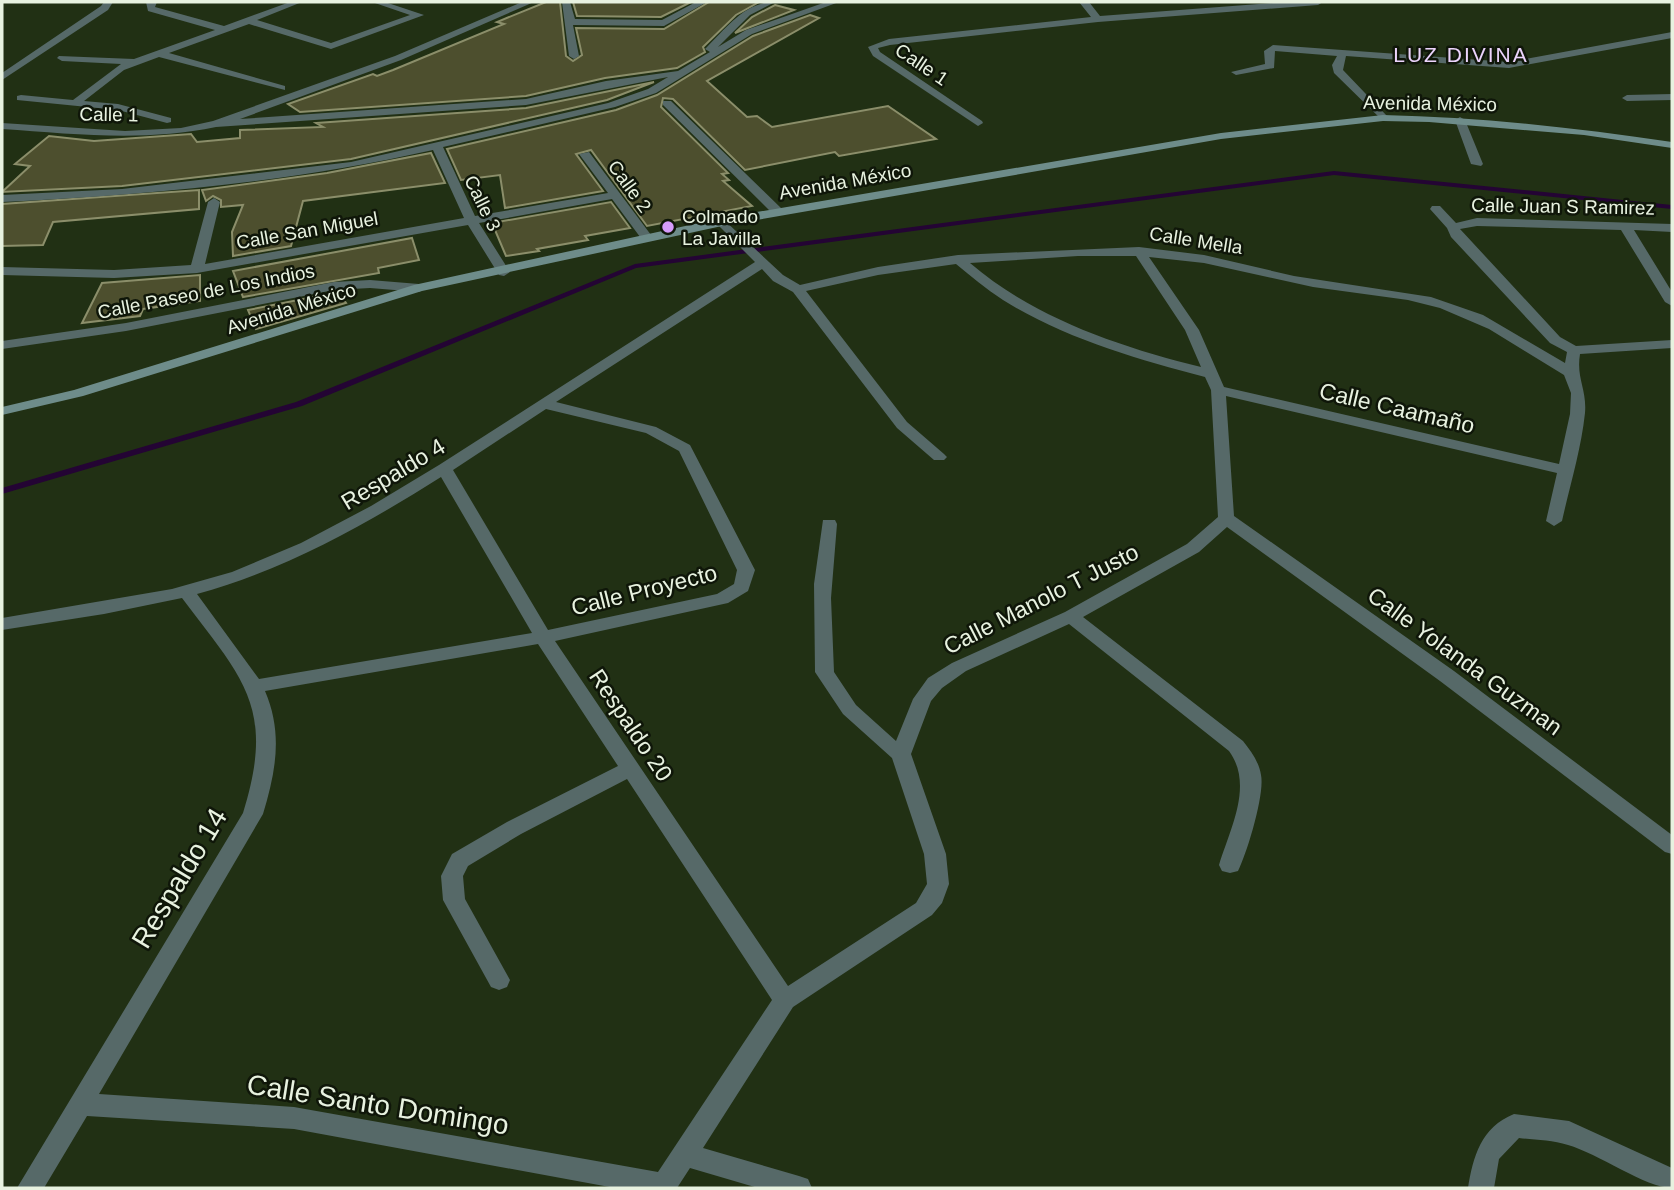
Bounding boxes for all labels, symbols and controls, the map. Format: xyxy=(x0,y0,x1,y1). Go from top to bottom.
street label: Calle 1 xyxy=(891,39,952,90)
district label: LUZ DIVINA xyxy=(1393,43,1529,66)
street label: Avenida México xyxy=(1363,92,1497,115)
street label: Calle 1 xyxy=(79,103,139,126)
street label: Calle 2 xyxy=(604,156,655,216)
street label: Avenida México xyxy=(777,160,913,203)
street label: Calle 3 xyxy=(460,172,505,234)
street label: Calle Juan S Ramirez xyxy=(1471,194,1655,219)
place label: Colmado La Javilla xyxy=(682,206,762,249)
street label: Calle San Miguel xyxy=(235,208,380,253)
marker: Colmado La Javilla xyxy=(660,219,676,235)
street label: Calle Mella xyxy=(1148,223,1244,258)
street label: Calle Paseo de Los Indios xyxy=(96,260,316,323)
street label: Avenida México xyxy=(224,279,358,338)
street label: Calle Caamaño xyxy=(1317,378,1477,438)
street label: Respaldo 4 xyxy=(336,433,450,515)
street label: Calle Manolo T Justo xyxy=(939,539,1143,659)
street label: Calle Proyecto xyxy=(568,559,720,621)
street label: Calle Yolanda Guzman xyxy=(1363,582,1567,740)
street label: Respaldo 20 xyxy=(584,664,678,786)
street label: Respaldo 14 xyxy=(126,803,233,954)
street label: Calle Santo Domingo xyxy=(245,1068,511,1140)

